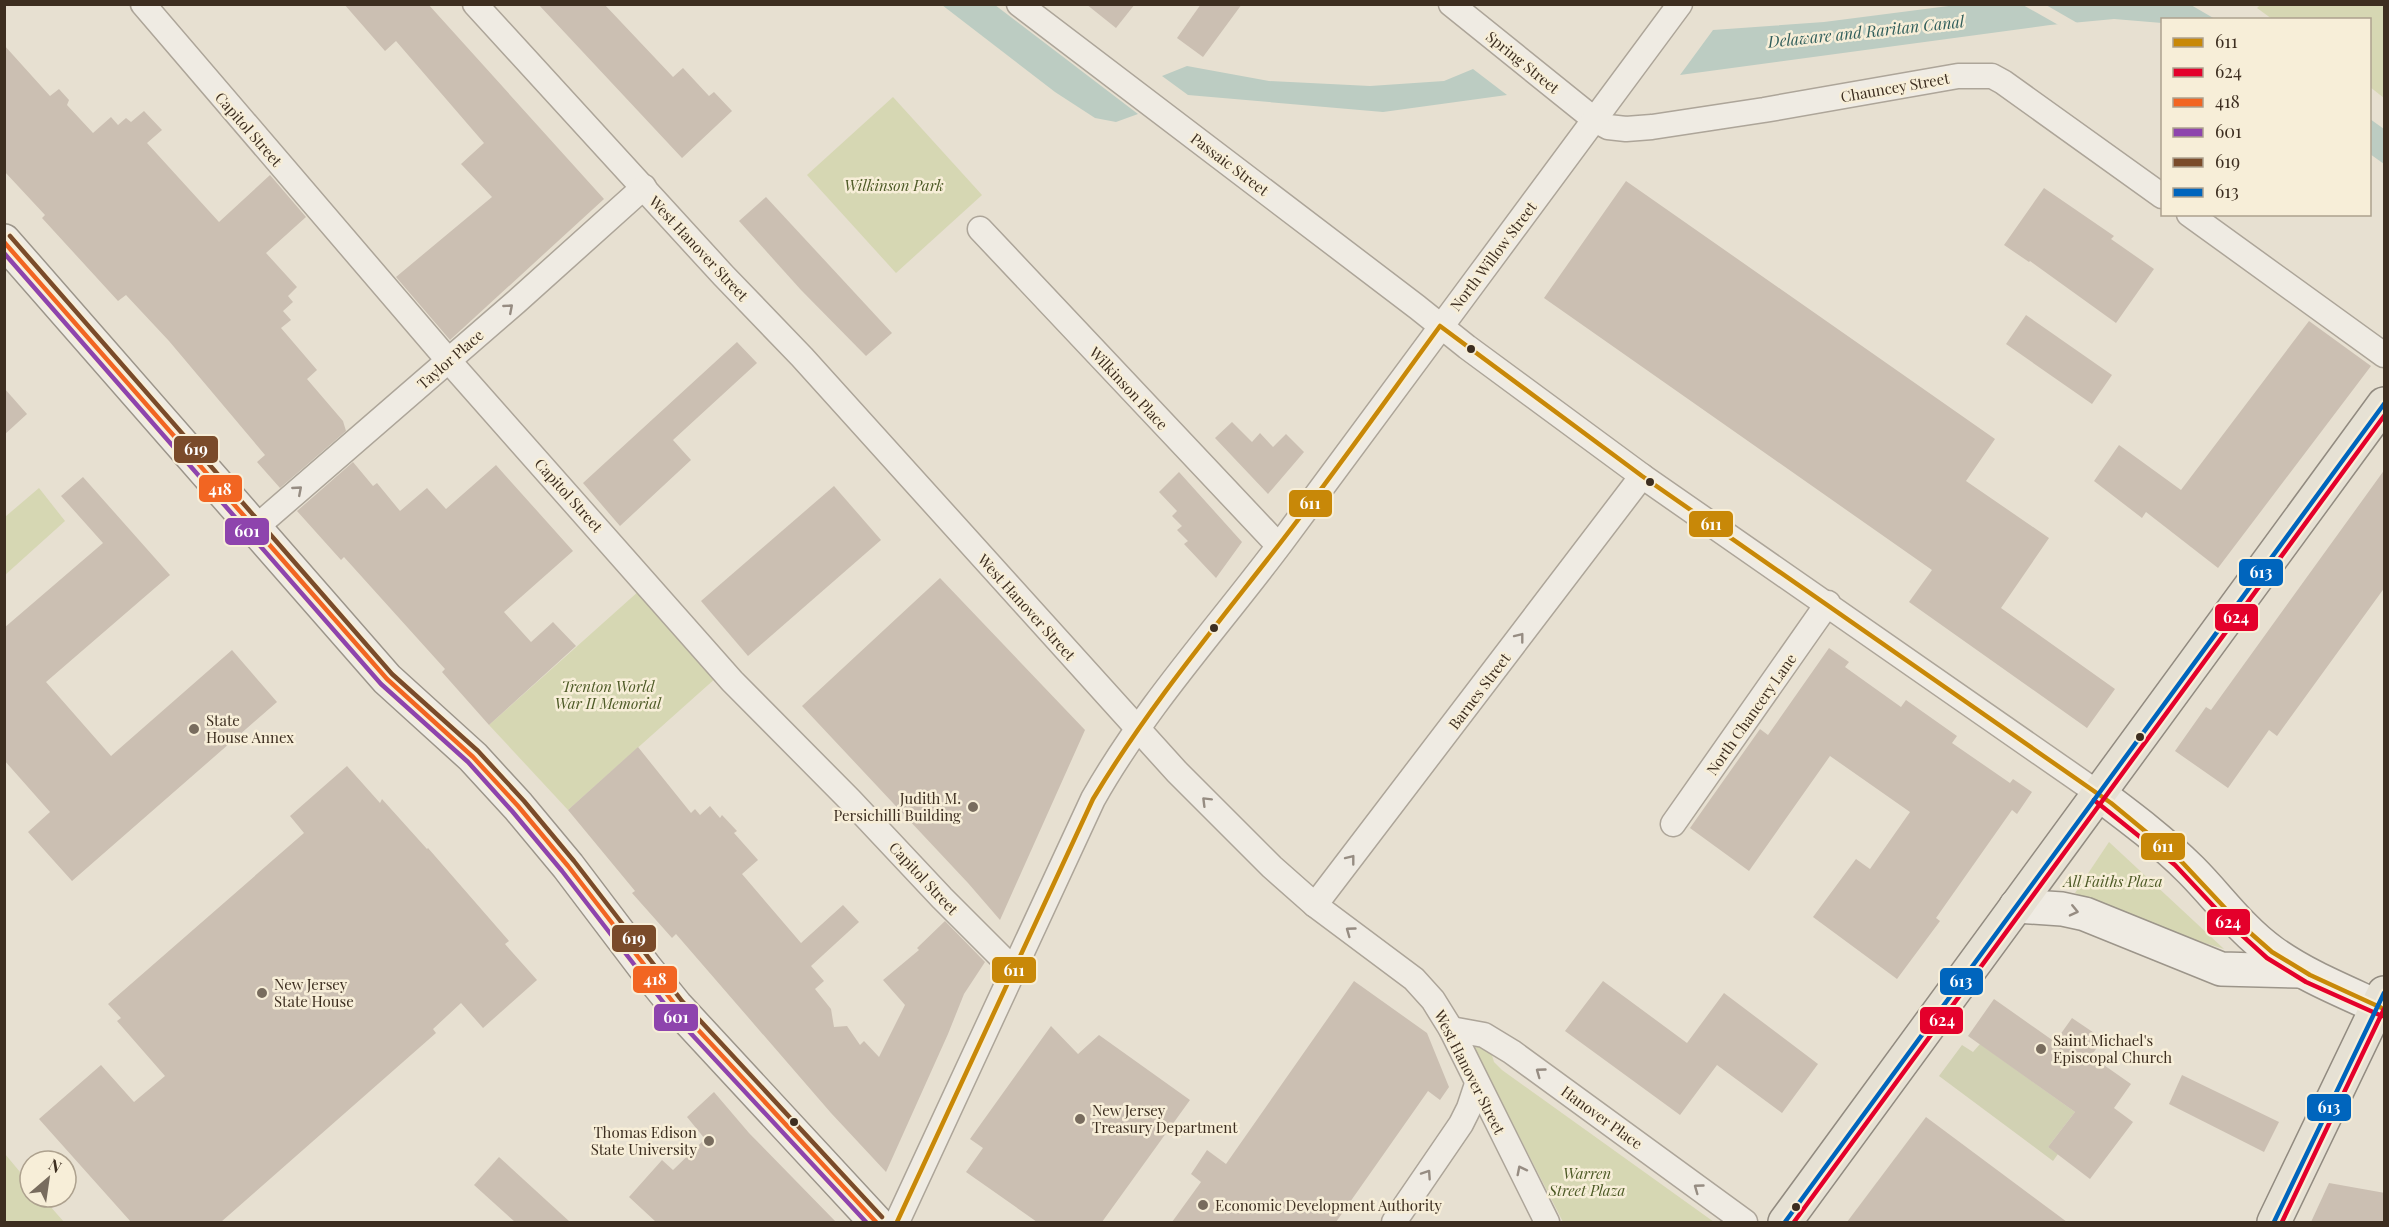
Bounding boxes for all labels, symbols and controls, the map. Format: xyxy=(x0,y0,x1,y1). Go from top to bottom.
water label: Delaware and Raritan Canal xyxy=(1766,10,1966,52)
legend xyxy=(2161,18,2371,216)
street label: Spring Street xyxy=(1482,26,1564,98)
text: 611 xyxy=(2215,29,2238,53)
text: 624 xyxy=(2215,59,2242,83)
street label: Chauncey Street xyxy=(1839,67,1952,106)
street label: Capitol Street xyxy=(211,87,287,171)
text: 418 xyxy=(2215,89,2240,113)
text: 601 xyxy=(2215,119,2242,143)
street label: Passaic Street xyxy=(1187,128,1274,200)
text: 619 xyxy=(2215,149,2240,173)
park label: Wilkinson Park xyxy=(844,175,944,195)
text: 613 xyxy=(2215,179,2239,203)
street label: West Hanover Street xyxy=(644,190,753,305)
street label: North Willow Street xyxy=(1445,197,1541,315)
one-way arrow xyxy=(502,304,513,315)
street label: Taylor Place xyxy=(413,325,487,393)
street label: Wilkinson Place xyxy=(1085,342,1173,434)
unlabelled marker xyxy=(1465,343,1477,355)
line badge: 619 xyxy=(173,435,219,464)
text: 619 xyxy=(184,438,208,459)
street label: Capitol Street xyxy=(531,454,608,537)
line badge: 418 xyxy=(198,474,243,503)
unlabelled marker xyxy=(1644,476,1656,488)
text: 418 xyxy=(208,478,232,499)
one-way arrow xyxy=(291,486,302,497)
line badge: 611 xyxy=(1288,489,1333,518)
text: 611 xyxy=(1299,492,1321,513)
line badge: 611 xyxy=(1688,510,1734,538)
text: 611 xyxy=(1700,513,1722,534)
line badge: 601 xyxy=(224,517,270,546)
text: 601 xyxy=(234,520,260,541)
street label: West Hanover Street xyxy=(973,549,1081,665)
line badge: 613 xyxy=(2238,558,2284,587)
text: 613 xyxy=(2250,561,2273,582)
line badge: 624 xyxy=(2214,603,2259,632)
text: 624 xyxy=(2223,606,2249,627)
unlabelled marker xyxy=(1208,622,1220,634)
one-way arrow xyxy=(1513,633,1524,644)
street label: Barnes Street xyxy=(1444,648,1515,733)
street label: North Chancery Lane xyxy=(1702,649,1800,779)
park label: Trenton World War II Memorial xyxy=(555,676,662,713)
place label: State House Annex xyxy=(206,710,294,747)
marker: State House Annex xyxy=(187,722,201,736)
unlabelled marker xyxy=(2134,731,2146,743)
place label: Judith M. Persichilli Building xyxy=(833,788,961,825)
one-way arrow xyxy=(1202,797,1212,808)
marker: Judith M. Persichilli Building xyxy=(966,800,980,814)
line badge: 611 xyxy=(2140,832,2186,861)
text: 611 xyxy=(2152,835,2174,856)
street label: Capitol Street xyxy=(885,837,963,919)
one-way arrow xyxy=(1343,854,1354,865)
park label: All Faiths Plaza xyxy=(2061,871,2163,891)
one-way arrow xyxy=(2069,904,2079,917)
line badge: 624 xyxy=(2206,908,2251,936)
text: 624 xyxy=(2215,911,2241,932)
line badge: 619 xyxy=(611,924,657,953)
text: 619 xyxy=(622,927,646,948)
one-way arrow xyxy=(1346,927,1357,938)
line badge: 611 xyxy=(991,956,1037,984)
text: 611 xyxy=(1003,959,1025,980)
line badge: 418 xyxy=(632,965,678,994)
line badge: 613 xyxy=(1939,967,1984,996)
text: 418 xyxy=(643,968,667,989)
text: 613 xyxy=(1950,970,1973,991)
place label: New Jersey State House xyxy=(274,974,354,1011)
marker: New Jersey State House xyxy=(255,986,269,1000)
line badge: 601 xyxy=(653,1003,699,1032)
text: 601 xyxy=(663,1006,689,1027)
street label: West Hanover Street xyxy=(1430,1006,1510,1138)
line badge: 624 xyxy=(1919,1006,1964,1035)
text: 624 xyxy=(1929,1009,1955,1030)
place label: Saint Michael's Episcopal Church xyxy=(2053,1030,2172,1067)
marker: Saint Michael's Episcopal Church xyxy=(2034,1042,2048,1056)
one-way arrow xyxy=(1536,1069,1547,1080)
street label: Hanover Place xyxy=(1557,1081,1647,1153)
line badge: 613 xyxy=(2306,1093,2352,1122)
text: 613 xyxy=(2318,1096,2341,1117)
place label: New Jersey Treasury Department xyxy=(1092,1100,1238,1137)
marker: New Jersey Treasury Department xyxy=(1073,1112,1087,1126)
unlabelled marker xyxy=(788,1116,800,1128)
place label: Thomas Edison State University xyxy=(591,1122,697,1159)
marker: Thomas Edison State University xyxy=(702,1134,716,1148)
north arrow xyxy=(18,1149,78,1209)
text: N xyxy=(45,1153,66,1178)
park label: Warren Street Plaza xyxy=(1548,1163,1625,1200)
one-way arrow xyxy=(1517,1166,1528,1177)
one-way arrow xyxy=(1420,1170,1431,1181)
one-way arrow xyxy=(1693,1184,1704,1195)
place label: Economic Development Authority xyxy=(1215,1195,1442,1215)
marker: Economic Development Authority xyxy=(1196,1198,1210,1212)
unlabelled marker xyxy=(1790,1201,1802,1213)

